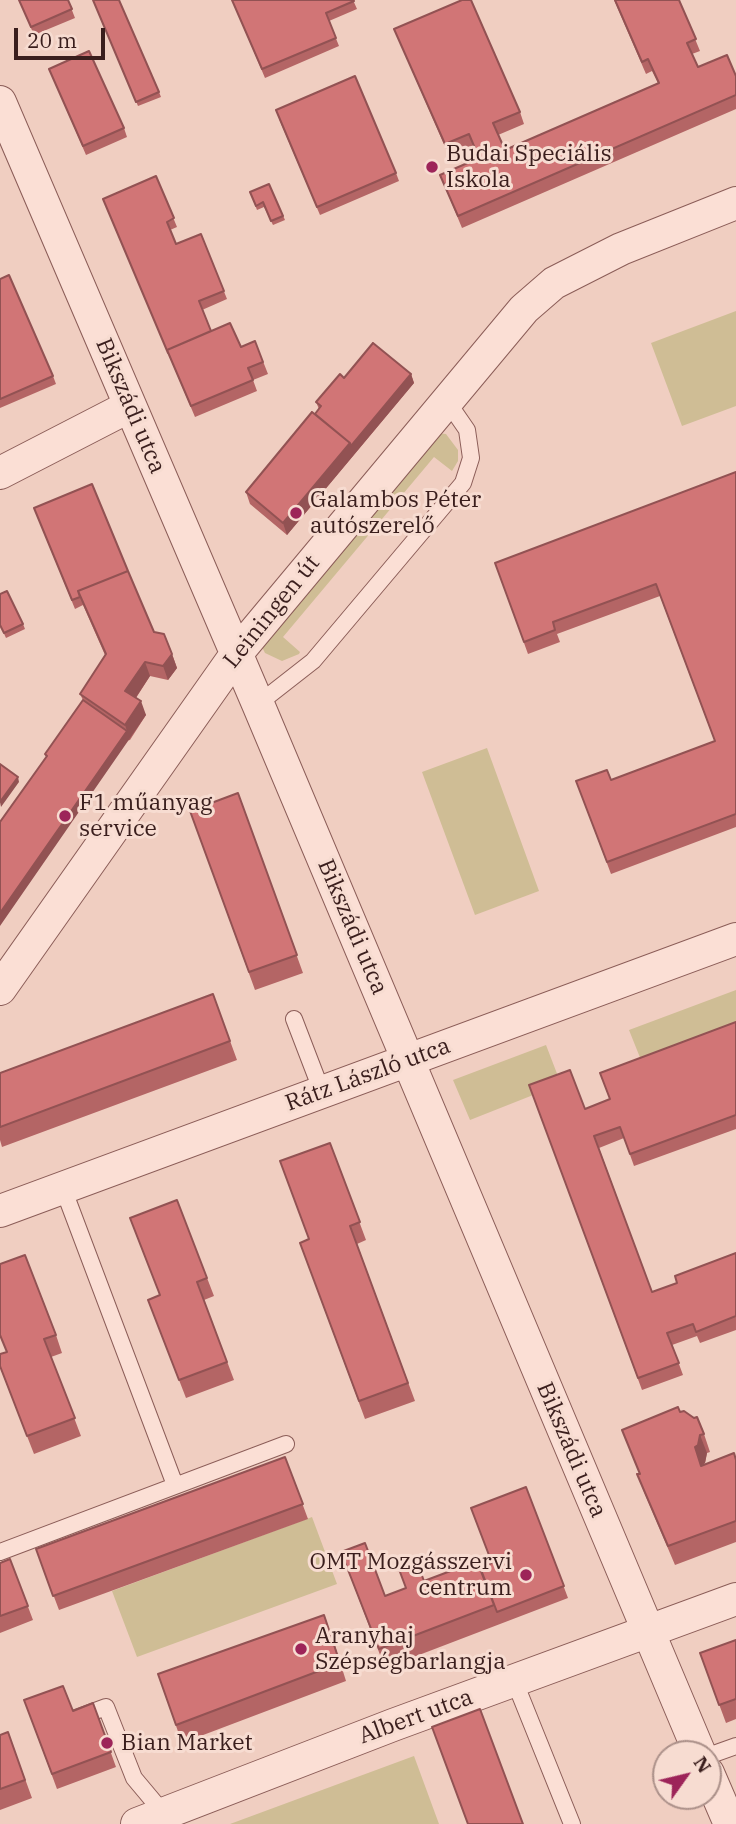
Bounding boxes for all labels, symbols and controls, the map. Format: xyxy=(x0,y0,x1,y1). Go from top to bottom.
scale bar xyxy=(18,14,108,58)
text: 20 m xyxy=(27,26,77,54)
place label: Budai Speciális Iskola xyxy=(446,140,612,194)
marker: Budai Speciális Iskola xyxy=(424,159,440,175)
street label: Bikszádi utca xyxy=(89,334,171,478)
place label: Galambos Péter autószerelő xyxy=(310,486,481,540)
marker: Galambos Péter autószerelő xyxy=(288,505,304,521)
street label: Leiningen út xyxy=(218,550,326,674)
place label: F1 műanyag service xyxy=(79,789,213,843)
marker: F1 műanyag service xyxy=(57,808,73,824)
street label: Bikszádi utca xyxy=(311,855,393,999)
street label: Rátz László utca xyxy=(282,1032,454,1118)
street label: Bikszádi utca xyxy=(530,1378,612,1522)
place label: OMT Mozgásszervi centrum xyxy=(310,1548,512,1602)
marker: OMT Mozgásszervi centrum xyxy=(518,1567,534,1583)
place label: Aranyhaj Szépségbarlangja xyxy=(315,1622,506,1676)
marker: Aranyhaj Szépségbarlangja xyxy=(293,1641,309,1657)
street label: Albert utca xyxy=(355,1684,477,1750)
place label: Bian Market xyxy=(121,1729,253,1757)
marker: Bian Market xyxy=(99,1735,115,1751)
north arrow xyxy=(652,1740,722,1810)
text: N xyxy=(689,1751,717,1777)

